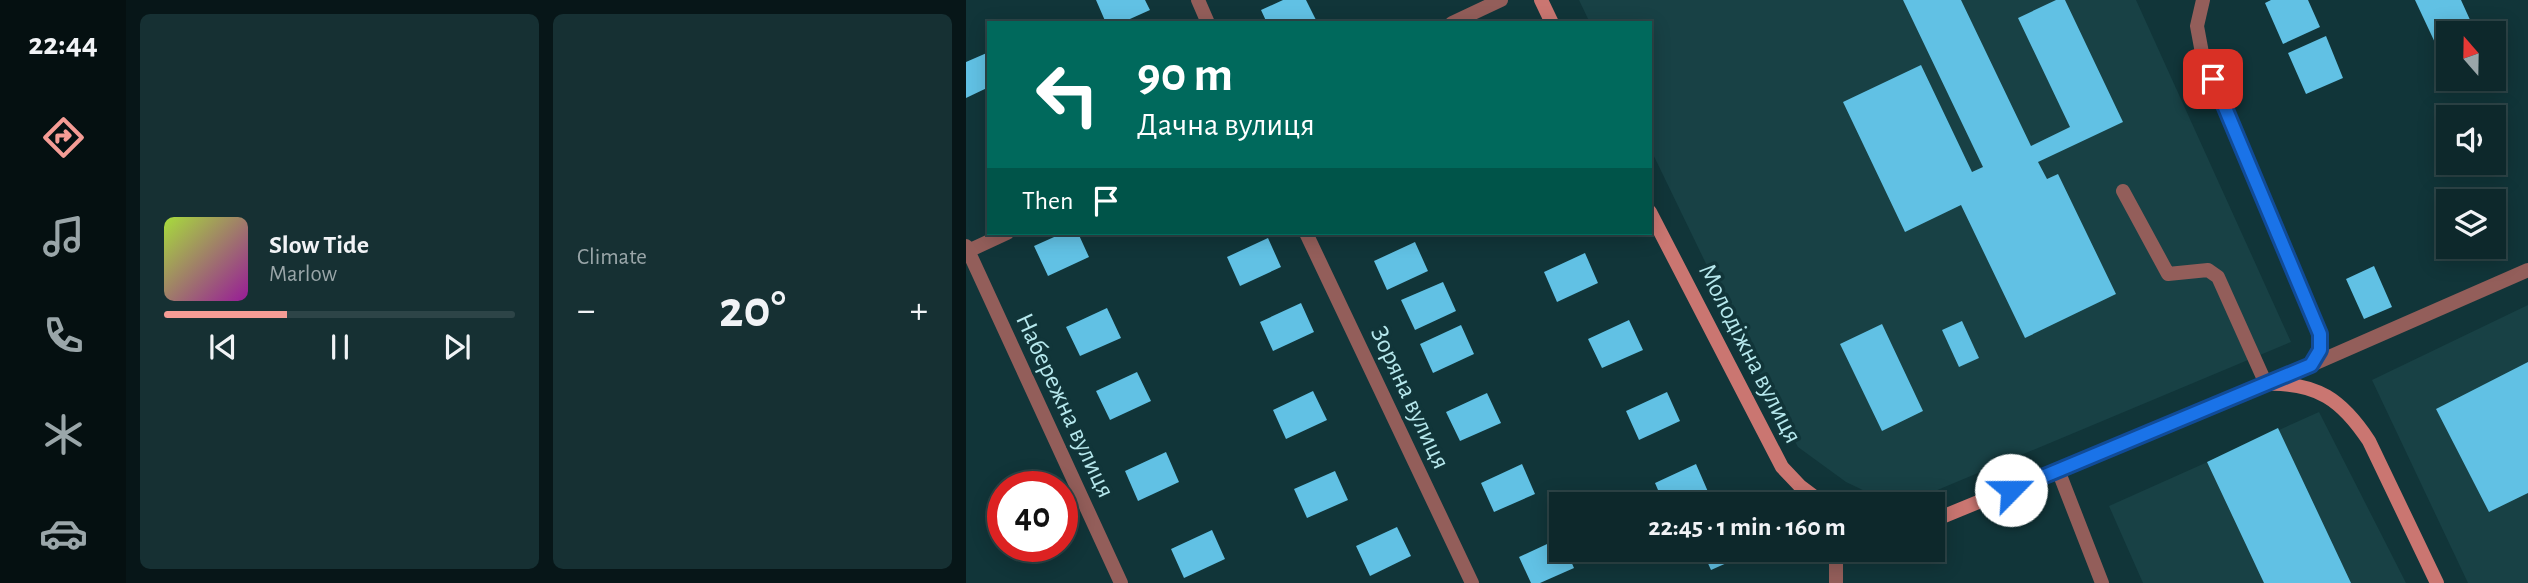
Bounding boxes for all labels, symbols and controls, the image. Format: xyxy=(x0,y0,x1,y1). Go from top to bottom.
north arrow xyxy=(2436,21,2506,91)
map controls xyxy=(2436,21,2506,259)
text: 22:44 xyxy=(28,28,98,60)
icon: left xyxy=(1022,49,1113,140)
pin xyxy=(2183,49,2243,109)
text: 90 m xyxy=(1137,51,1233,100)
icon: arrive xyxy=(2194,60,2232,98)
button: sound xyxy=(2436,105,2506,175)
text: Дачна вулиця xyxy=(1137,109,1315,141)
icon: directions xyxy=(39,113,88,162)
icon: arrive xyxy=(1087,182,1125,220)
text: Then xyxy=(1022,188,1073,214)
button: layers xyxy=(2436,189,2506,259)
icon: music xyxy=(39,212,88,261)
text: Slow Tide xyxy=(269,232,369,258)
text: Climate xyxy=(577,246,647,269)
street label: Молодіжна вулиця xyxy=(1694,260,1807,447)
text: Marlow xyxy=(269,263,337,286)
text: 20° xyxy=(719,284,786,336)
text: − xyxy=(577,292,595,330)
text: + xyxy=(910,292,928,330)
street label: Набережна вулиця xyxy=(1011,309,1119,502)
icon: phone xyxy=(39,311,88,360)
street label: Зоряна вулиця xyxy=(1366,322,1454,473)
icon: previous xyxy=(204,328,242,366)
icon: pause xyxy=(321,328,359,366)
icon: next xyxy=(438,328,476,366)
icon: climate xyxy=(39,410,88,459)
position arrow xyxy=(1974,453,2048,527)
speed limit sign: 40 xyxy=(987,471,1078,562)
icon: car xyxy=(39,509,88,558)
text: 22:45 · 1 min · 160 m xyxy=(1648,514,1846,540)

